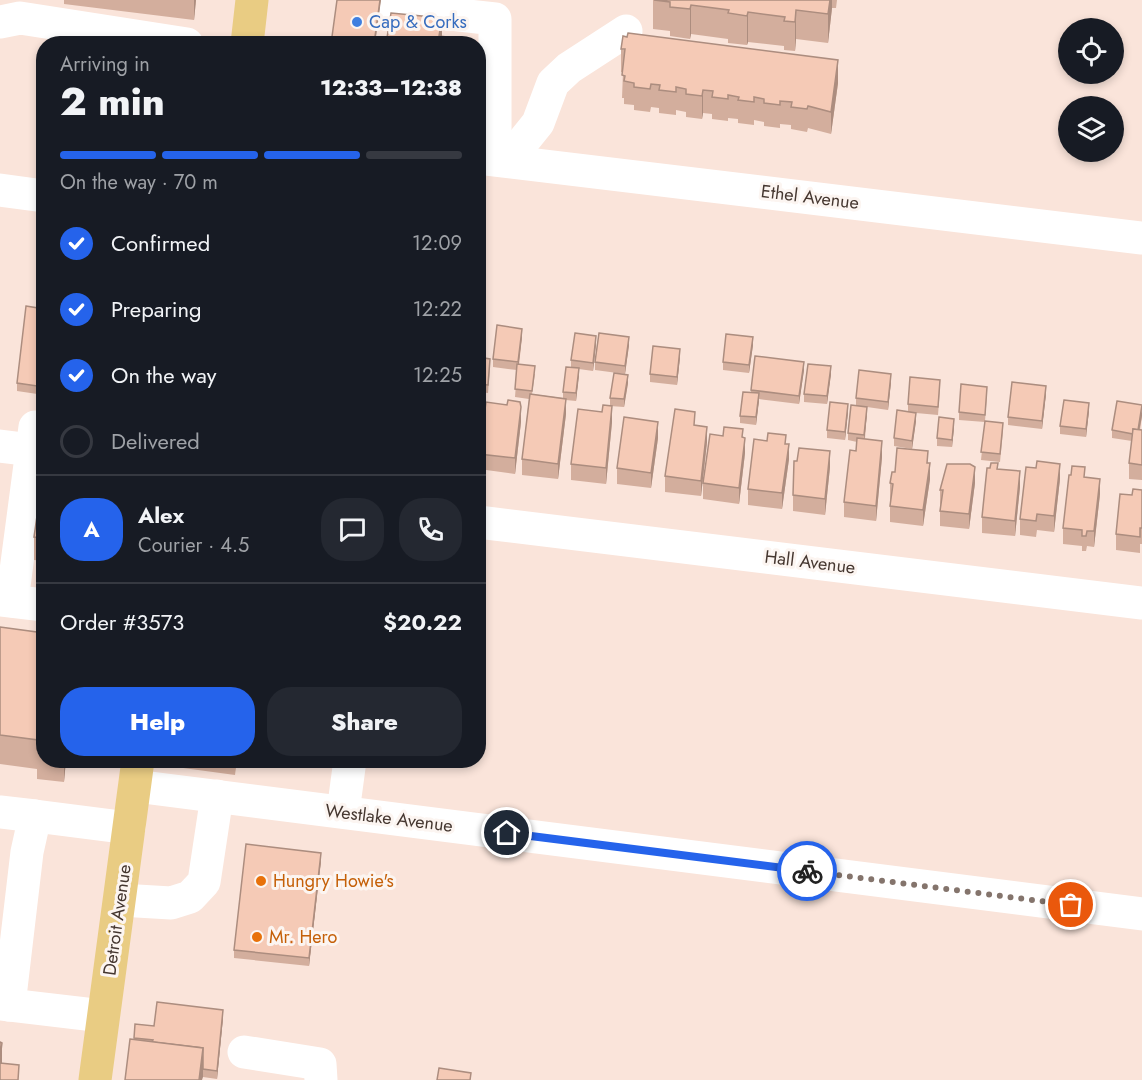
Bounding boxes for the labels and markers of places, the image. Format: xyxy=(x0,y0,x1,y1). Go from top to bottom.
place label: Cap & Corks xyxy=(369,9,467,35)
marker: Cap & Corks xyxy=(350,15,364,29)
pin xyxy=(481,807,532,858)
place label: Hungry Howie's xyxy=(273,868,394,894)
marker: Hungry Howie's xyxy=(254,874,268,888)
pin xyxy=(1045,879,1096,930)
place label: Mr. Hero xyxy=(269,924,338,950)
marker: Mr. Hero xyxy=(250,930,264,944)

